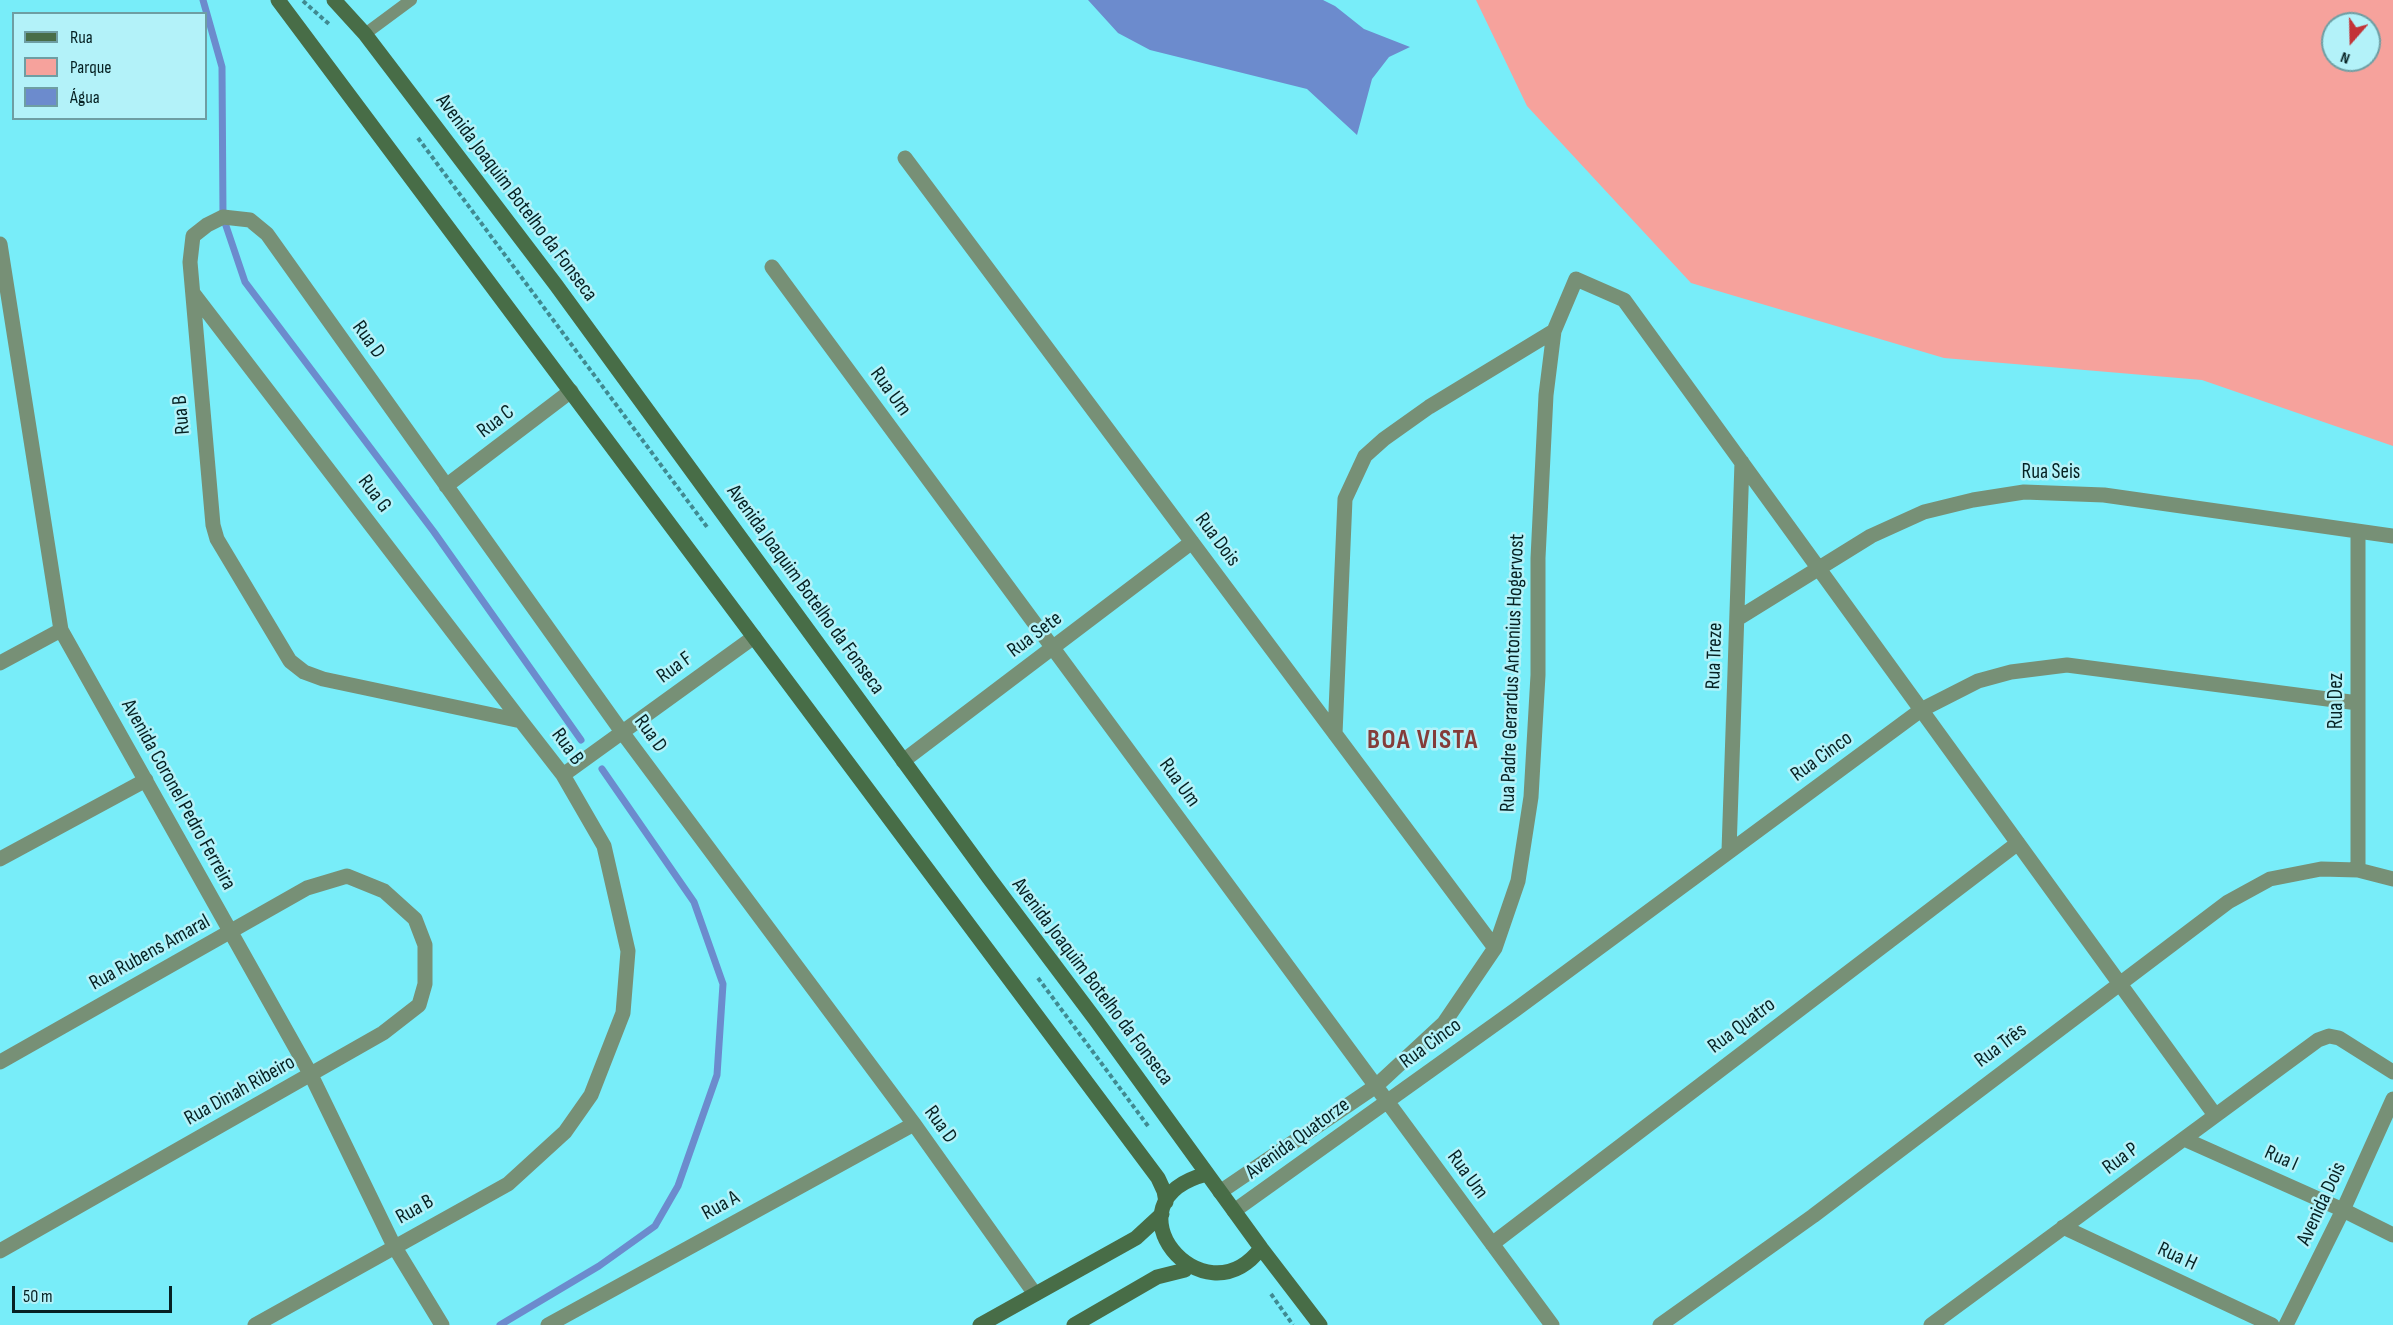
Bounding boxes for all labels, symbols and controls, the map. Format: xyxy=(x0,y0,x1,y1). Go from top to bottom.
legend xyxy=(12,12,207,120)
north arrow xyxy=(2321,12,2381,72)
text: Rua xyxy=(70,27,93,48)
text: N xyxy=(2338,47,2353,68)
text: Parque xyxy=(70,57,111,78)
text: Água xyxy=(70,87,100,108)
street label: Avenida Joaquim Botelho da Fonseca xyxy=(430,89,602,307)
street label: Rua D xyxy=(346,316,390,364)
street label: Rua Um xyxy=(864,363,916,421)
street label: Rua B xyxy=(168,394,196,436)
street label: Rua C xyxy=(472,400,520,444)
street label: Rua Seis xyxy=(2022,460,2080,486)
street label: Rua G xyxy=(352,470,396,518)
street label: Avenida Joaquim Botelho da Fonseca xyxy=(720,480,890,700)
street label: Rua Dois xyxy=(1189,508,1245,572)
street label: Rua Padre Gerardus Antonius Hogervost xyxy=(1496,533,1530,813)
street label: Rua Sete xyxy=(1003,606,1067,664)
street label: Rua Treze xyxy=(1701,622,1729,690)
street label: Rua F xyxy=(652,647,698,689)
street label: Rua Dez xyxy=(2324,673,2350,729)
street label: Avenida Coronel Pedro Ferreira xyxy=(115,695,241,895)
street label: Rua D xyxy=(628,710,672,758)
street label: Rua B xyxy=(545,724,589,770)
district label: BOA VISTA xyxy=(1367,725,1479,757)
street label: Rua Cinco xyxy=(1786,726,1858,788)
street label: Rua Um xyxy=(1153,754,1205,812)
street label: Avenida Joaquim Botelho da Fonseca xyxy=(1006,873,1178,1091)
street label: Rua Rubens Amaral xyxy=(85,909,215,997)
street label: Rua Quatro xyxy=(1703,992,1781,1060)
street label: Rua Cinco xyxy=(1395,1013,1467,1075)
street label: Rua Três xyxy=(1970,1018,2032,1074)
street label: Rua Dinah Ribeiro xyxy=(180,1050,300,1132)
street label: Avenida Quatorze xyxy=(1241,1093,1355,1185)
street label: Rua D xyxy=(918,1101,962,1149)
street label: Rua P xyxy=(2098,1137,2144,1181)
street label: Rua I xyxy=(2260,1141,2302,1177)
street label: Rua Um xyxy=(1441,1146,1493,1204)
street label: Avenida Dois xyxy=(2292,1158,2352,1250)
street label: Rua A xyxy=(698,1186,744,1226)
street label: Rua B xyxy=(392,1189,438,1231)
street label: Rua H xyxy=(2153,1237,2201,1277)
scale bar xyxy=(15,1274,176,1312)
text: 50 m xyxy=(23,1286,53,1307)

